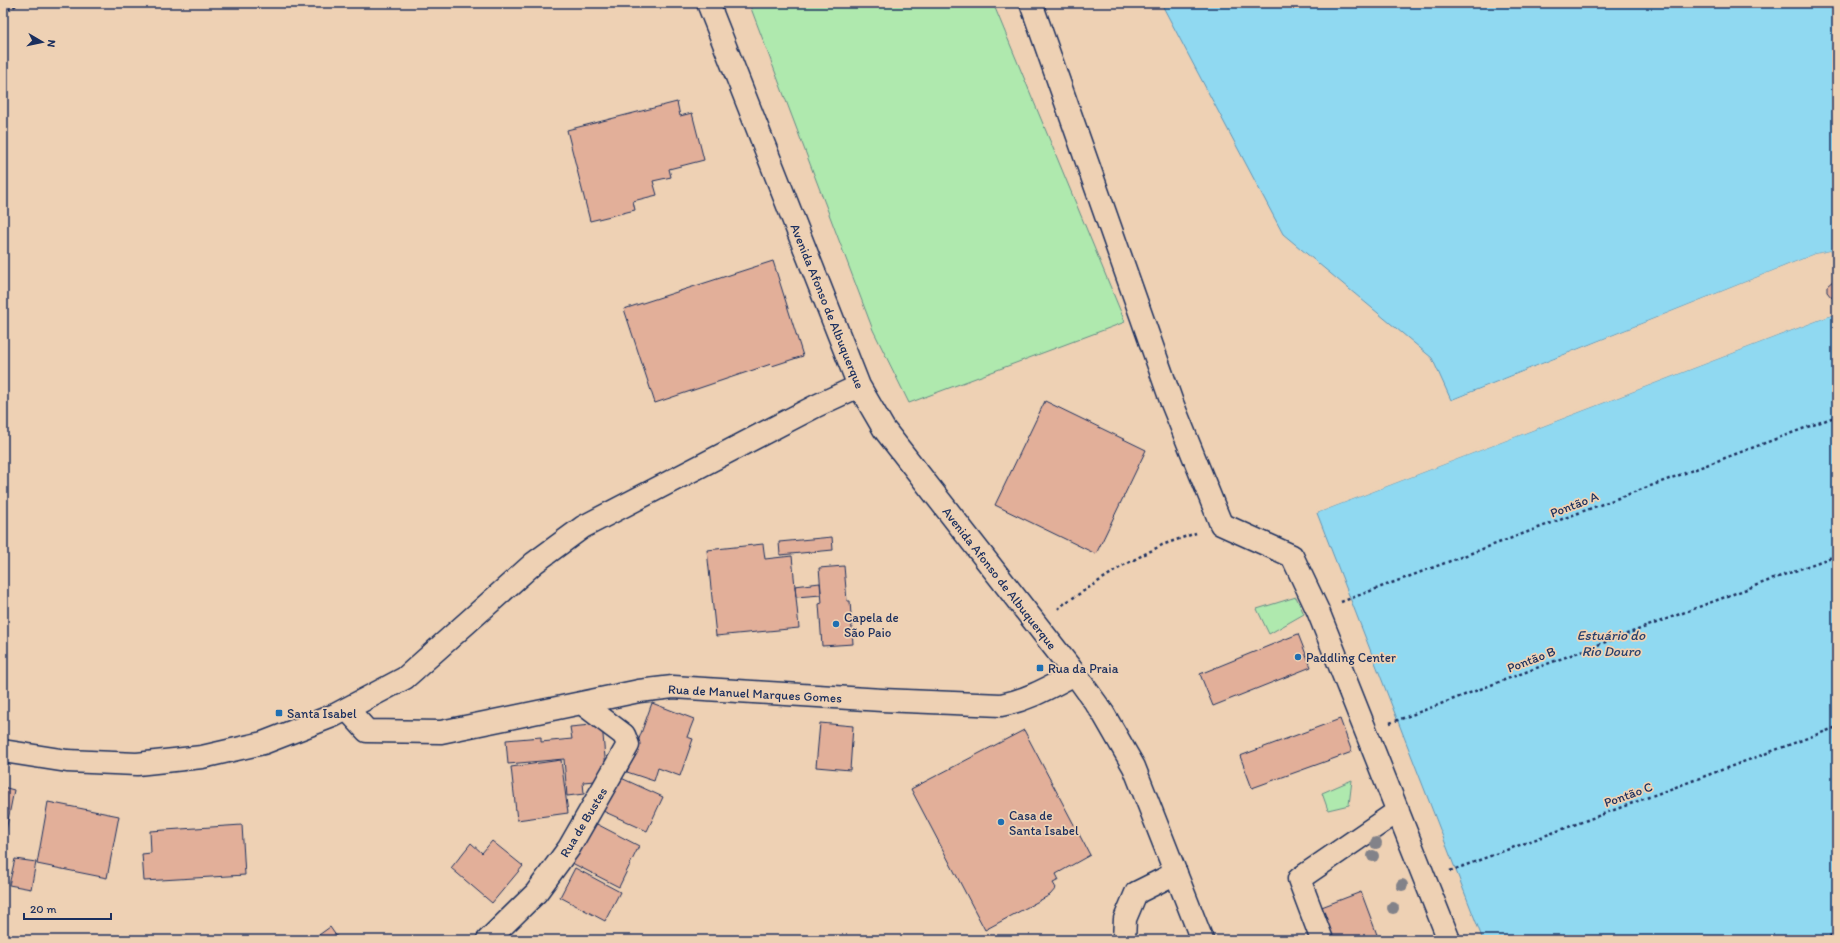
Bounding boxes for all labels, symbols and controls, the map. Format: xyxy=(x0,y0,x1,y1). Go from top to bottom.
north arrow xyxy=(22,22,62,62)
text: N xyxy=(44,39,58,48)
street label: Avenida Afonso de Albuquerque xyxy=(788,222,868,391)
street label: Pontão A xyxy=(1548,488,1601,521)
street label: Avenida Afonso de Albuquerque xyxy=(939,504,1060,652)
place label: Capela de São Paio xyxy=(844,610,899,640)
marker: Capela de São Paio xyxy=(831,619,841,629)
water label: Estuário do Rio Douro xyxy=(1577,627,1646,660)
street label: Pontão B xyxy=(1505,643,1557,676)
place label: Paddling Center xyxy=(1306,650,1396,665)
marker: Paddling Center xyxy=(1293,652,1303,662)
place label: Rua da Praia xyxy=(1048,661,1119,676)
marker: Rua da Praia xyxy=(1035,663,1045,673)
street label: Rua de Manuel Marques Gomes xyxy=(668,681,842,706)
place label: Santa Isabel xyxy=(287,706,357,721)
marker: Santa Isabel xyxy=(274,708,284,718)
street label: Pontão C xyxy=(1602,779,1654,810)
street label: Rua de Bustes xyxy=(557,784,610,860)
place label: Casa de Santa Isabel xyxy=(1009,808,1079,838)
marker: Casa de Santa Isabel xyxy=(996,817,1006,827)
scale bar xyxy=(24,895,111,921)
text: 20 m xyxy=(30,902,57,916)

